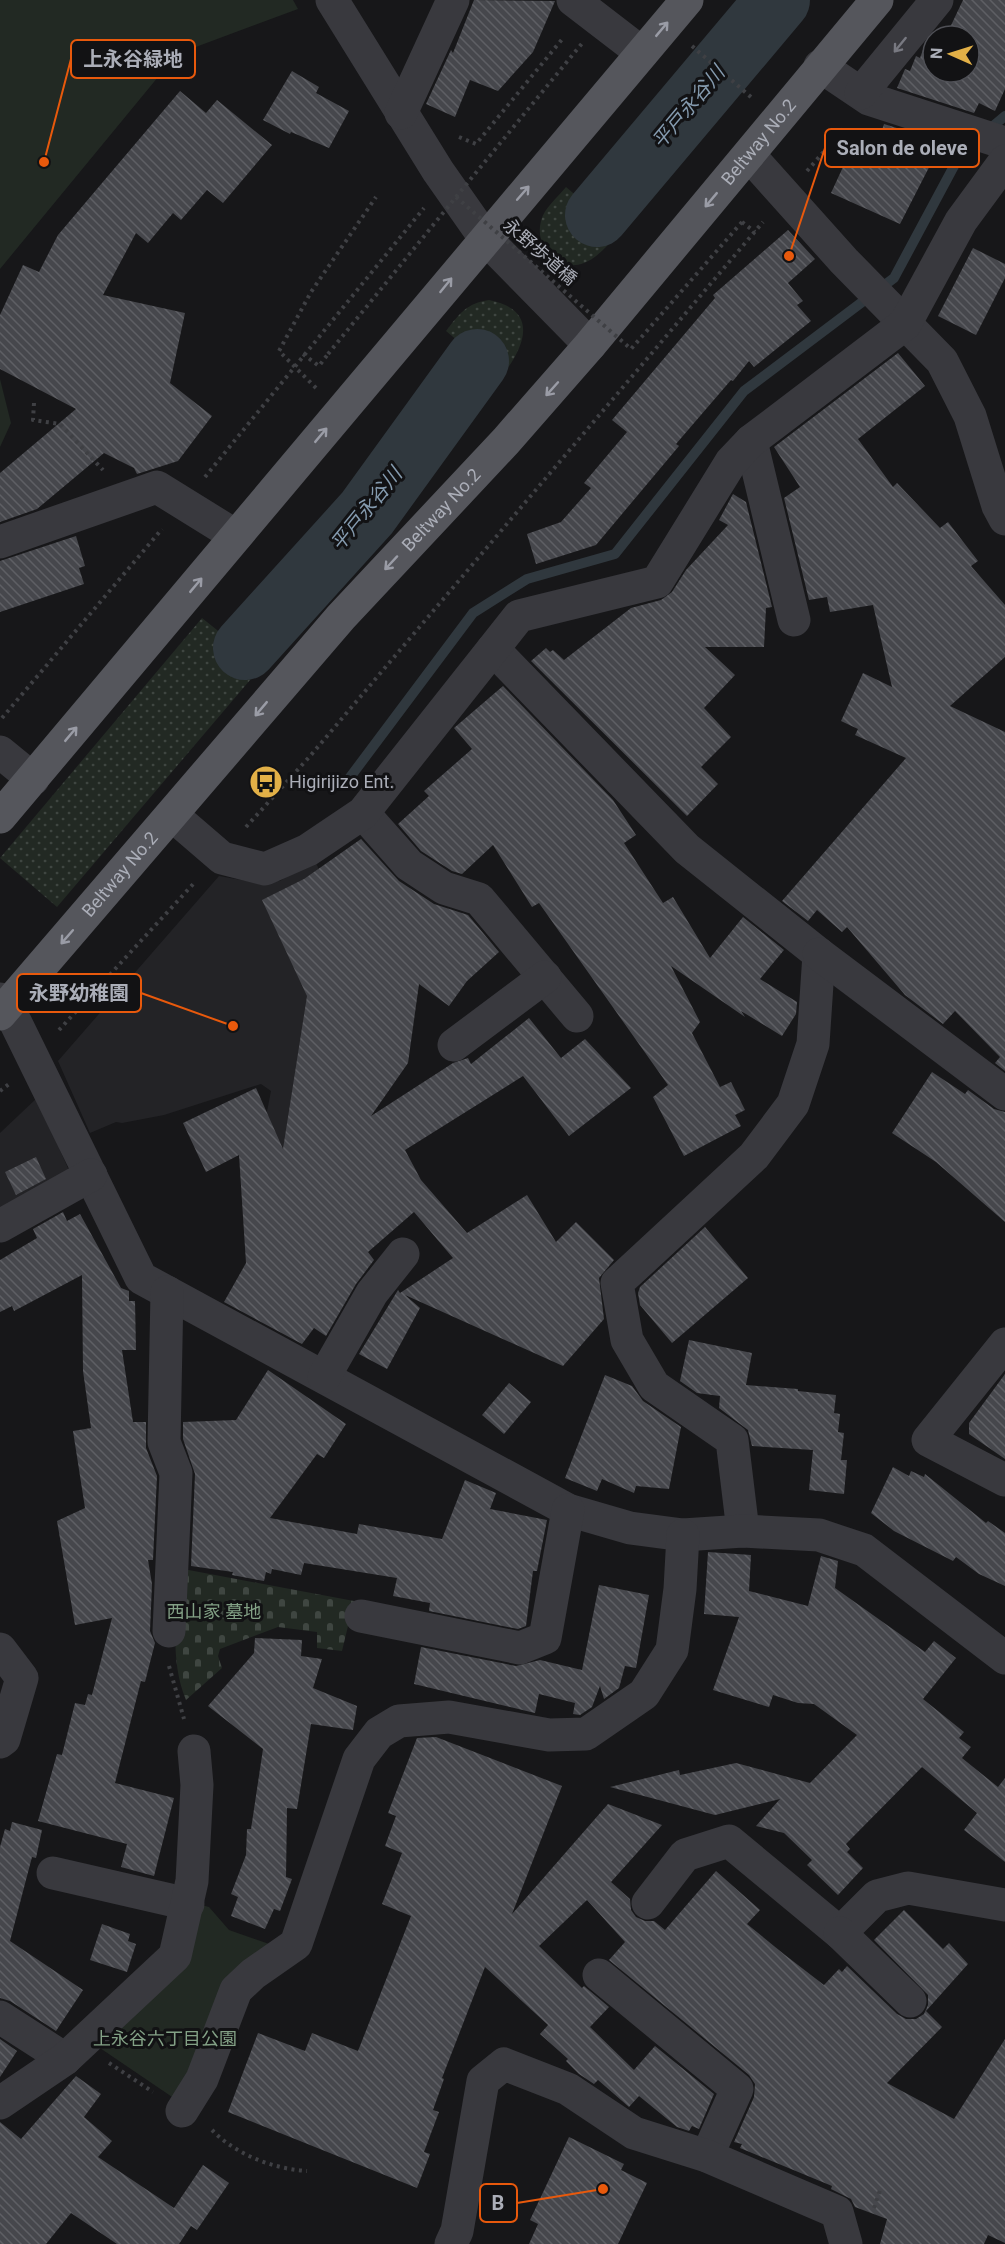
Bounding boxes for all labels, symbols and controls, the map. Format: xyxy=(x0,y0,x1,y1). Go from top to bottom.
one-way arrow xyxy=(656,21,669,37)
north arrow xyxy=(921,24,981,84)
one-way arrow xyxy=(893,37,906,53)
callout: 上永谷緑地 xyxy=(71,40,195,78)
text: 上永谷緑地 xyxy=(83,47,183,71)
text: N xyxy=(927,47,946,59)
water label: 平戸永谷川 xyxy=(647,59,731,153)
street label: Beltway No.2 xyxy=(717,95,800,189)
callout: Salon de oleve xyxy=(825,129,979,167)
text: Salon de oleve xyxy=(837,136,968,160)
one-way arrow xyxy=(516,186,530,201)
one-way arrow xyxy=(705,192,718,208)
street label: 永野歩道橋 xyxy=(499,214,581,289)
one-way arrow xyxy=(439,278,453,293)
one-way arrow xyxy=(545,381,558,397)
one-way arrow xyxy=(314,428,328,443)
water label: 平戸永谷川 xyxy=(325,461,408,555)
street label: Beltway No.2 xyxy=(397,464,485,555)
one-way arrow xyxy=(384,556,398,571)
one-way arrow xyxy=(189,578,203,593)
one-way arrow xyxy=(254,701,268,716)
one-way arrow xyxy=(64,726,77,742)
bus stop icon: Higirijizo Ent. xyxy=(248,764,284,800)
place label: Higirijizo Ent. xyxy=(289,771,394,792)
street label: Beltway No.2 xyxy=(77,827,162,921)
one-way arrow xyxy=(60,929,73,945)
callout: 永野幼稚園 xyxy=(17,974,141,1012)
text: 永野幼稚園 xyxy=(29,981,129,1005)
park label: 西山家 墓地 xyxy=(167,1601,261,1622)
park label: 上永谷六丁目公園 xyxy=(93,2028,237,2049)
callout: B xyxy=(480,2184,517,2222)
text: B xyxy=(492,2191,504,2215)

